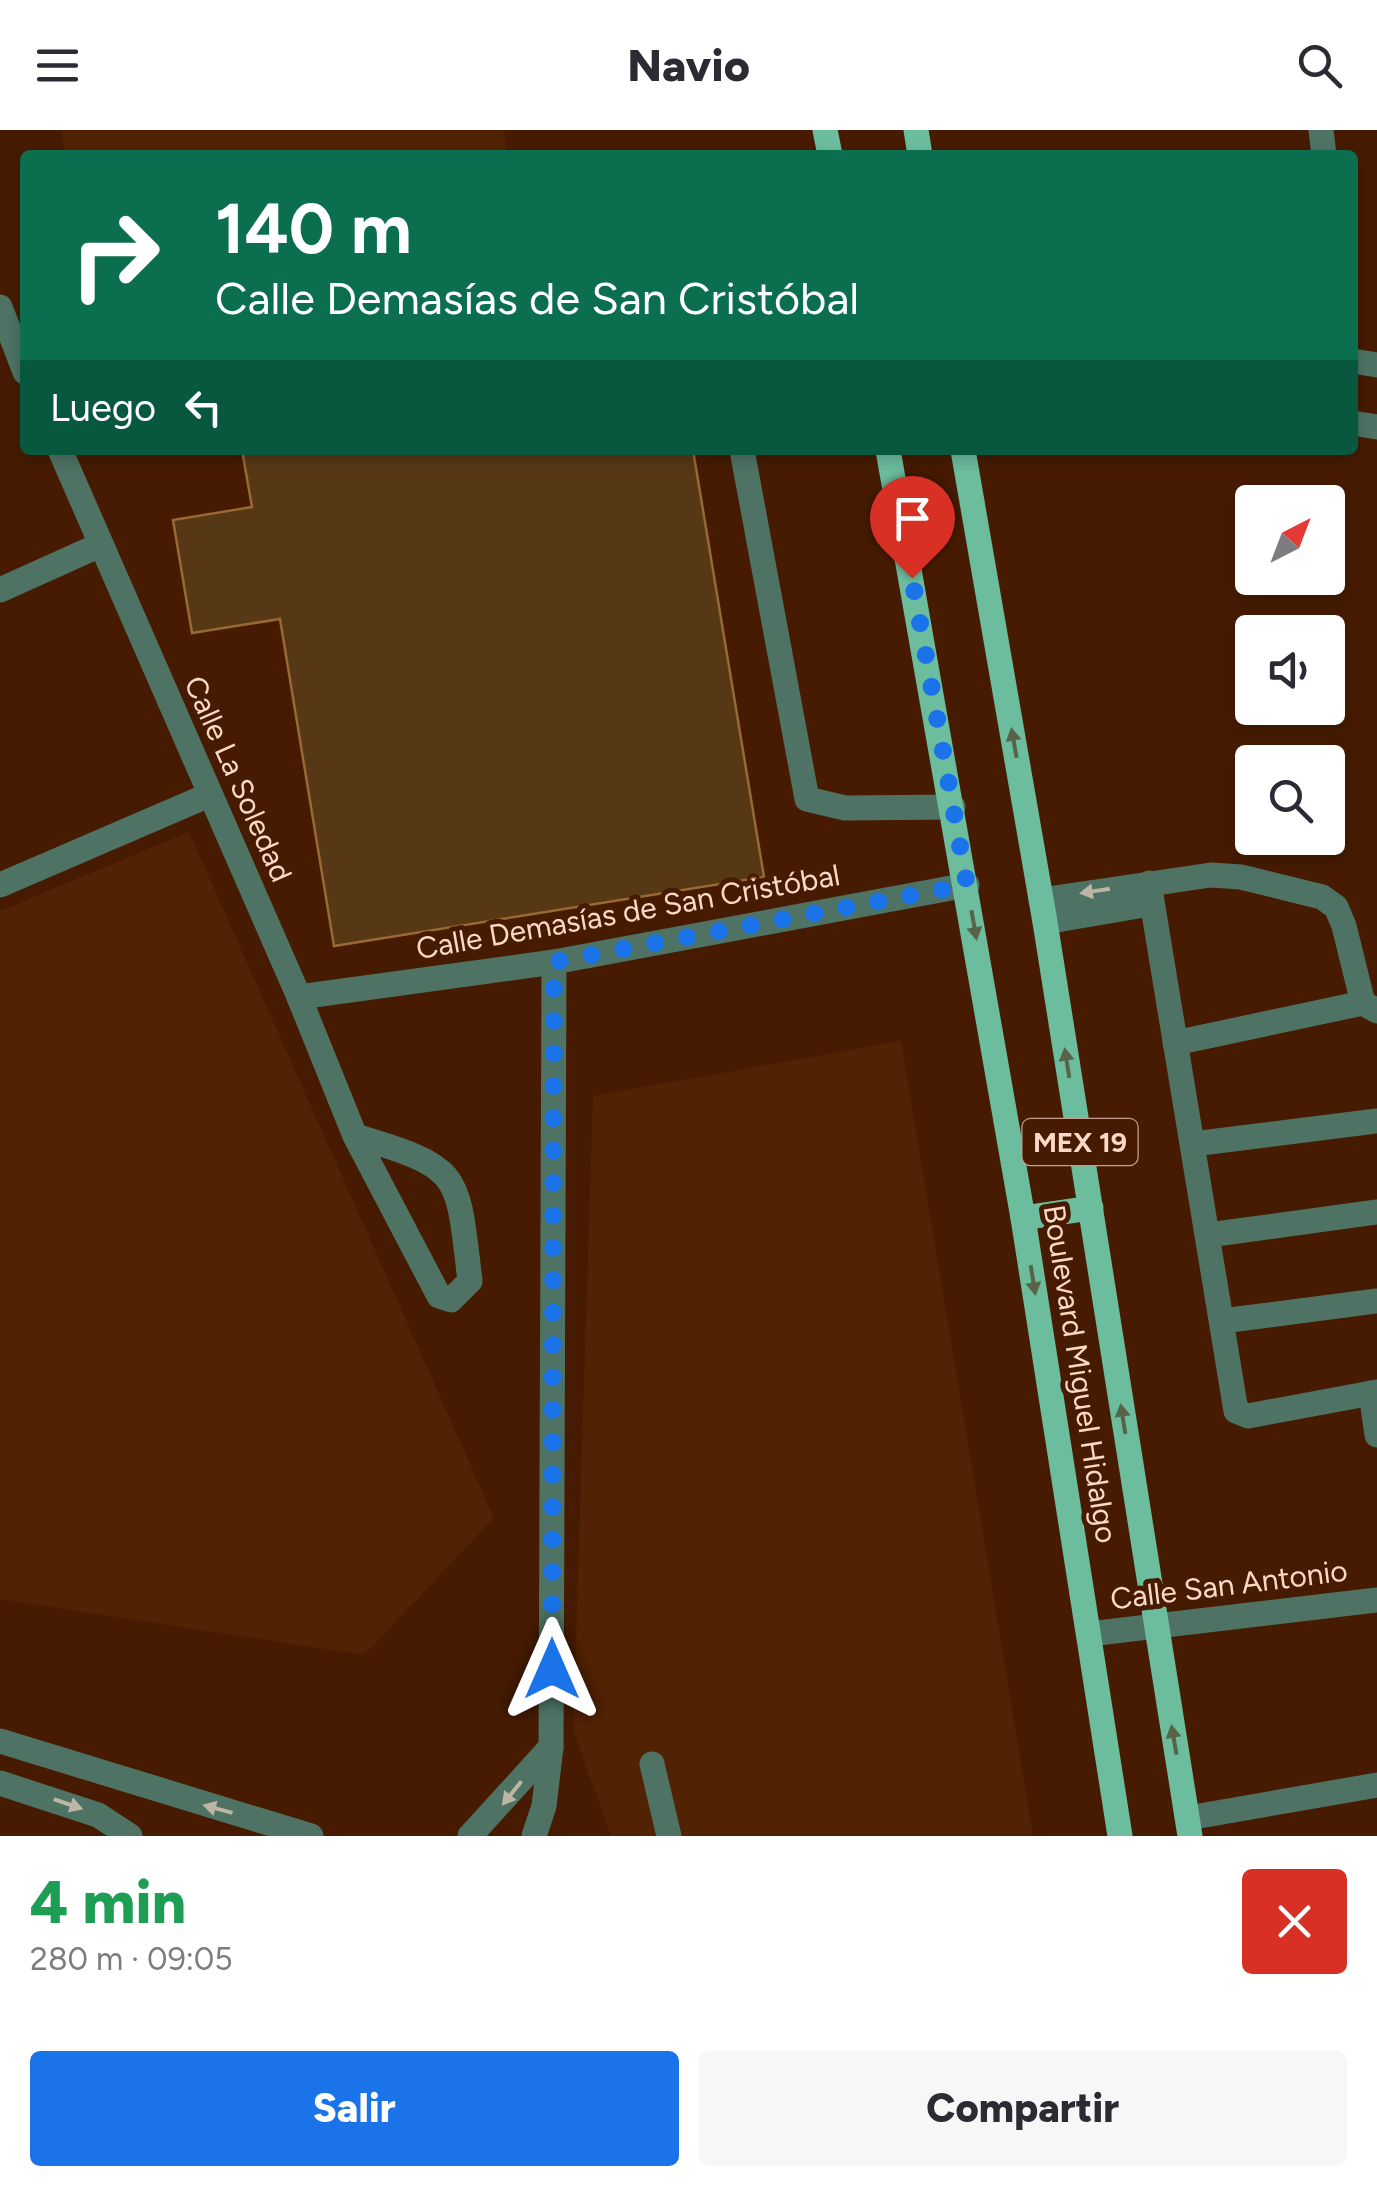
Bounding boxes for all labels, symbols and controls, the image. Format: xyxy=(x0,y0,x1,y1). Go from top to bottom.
icon: menu xyxy=(30,38,85,93)
text: Navio xyxy=(627,38,750,92)
icon: search xyxy=(1292,38,1347,93)
text: 140 m xyxy=(215,186,412,271)
icon: right xyxy=(50,190,180,320)
text: Calle Demasías de San Cristóbal xyxy=(215,271,859,325)
icon: left xyxy=(176,380,231,435)
text: Luego xyxy=(50,385,156,431)
pin xyxy=(870,476,955,579)
north arrow xyxy=(1235,485,1345,595)
map controls xyxy=(1235,485,1345,855)
icon: arrive xyxy=(885,491,940,546)
button: sound xyxy=(1235,615,1345,725)
street label: Calle La Soledad xyxy=(177,670,300,887)
one-way arrow xyxy=(1006,726,1021,758)
button: search xyxy=(1235,745,1345,855)
street label: Calle Demasías de San Cristóbal xyxy=(413,856,843,967)
one-way arrow xyxy=(1079,884,1111,899)
one-way arrow xyxy=(966,910,982,941)
one-way arrow xyxy=(1059,1047,1075,1079)
road number: MEX 19 xyxy=(1022,1119,1138,1165)
street label: Boulevard Miguel Hidalgo xyxy=(1035,1202,1126,1546)
one-way arrow xyxy=(1025,1265,1041,1296)
one-way arrow xyxy=(1114,1403,1130,1434)
street label: Calle San Antonio xyxy=(1108,1552,1350,1617)
position arrow xyxy=(500,1617,604,1721)
one-way arrow xyxy=(1166,1724,1181,1755)
one-way arrow xyxy=(502,1781,524,1806)
one-way arrow xyxy=(53,1797,83,1812)
one-way arrow xyxy=(202,1800,233,1816)
text: 4 min xyxy=(30,1866,186,1938)
button: close xyxy=(1242,1869,1347,1974)
text: 280 m · 09:05 xyxy=(30,1940,233,1978)
button: Salir xyxy=(30,2051,679,2166)
button: Compartir xyxy=(699,2051,1347,2166)

